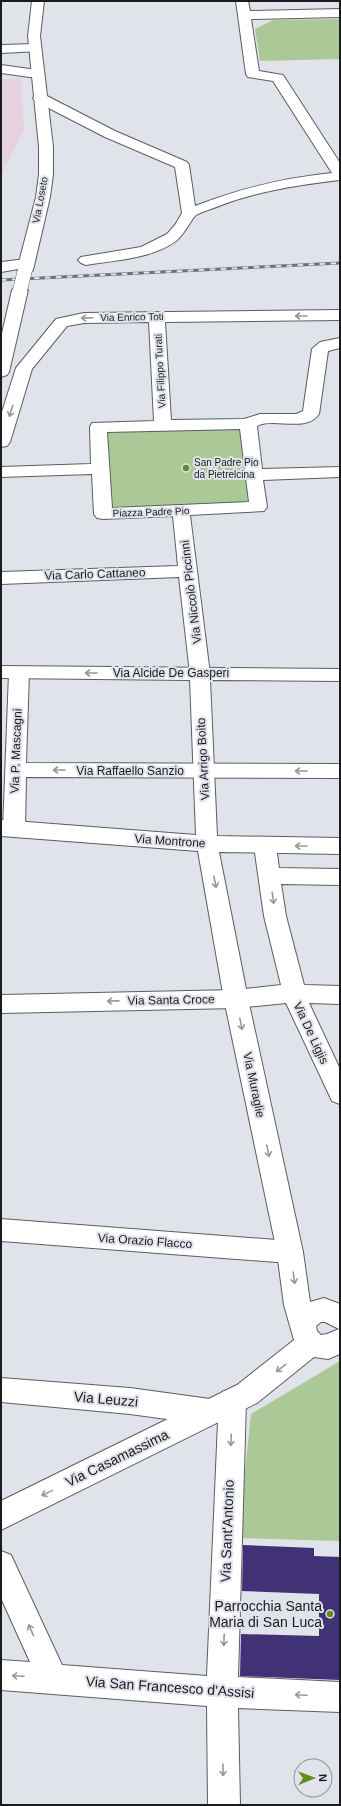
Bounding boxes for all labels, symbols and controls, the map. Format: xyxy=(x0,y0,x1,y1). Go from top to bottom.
street label: Via Loseto xyxy=(30,175,50,224)
street label: Via Enrico Toti xyxy=(100,311,164,323)
one-way arrow xyxy=(295,312,308,320)
one-way arrow xyxy=(81,314,94,322)
street label: Via Filippo Turati xyxy=(153,334,167,408)
one-way arrow xyxy=(7,404,14,417)
place label: San Padre Pio da Pietrelcina xyxy=(194,457,259,480)
marker: San Padre Pio da Pietrelcina xyxy=(181,463,191,473)
street label: Piazza Padre Pio xyxy=(112,505,190,519)
street label: Via Niccolò Piccinni xyxy=(178,539,204,645)
street label: Via Carlo Cattaneo xyxy=(44,565,146,583)
street label: Via Alcide De Gasperi xyxy=(113,666,229,680)
one-way arrow xyxy=(85,669,98,677)
street label: Via P. Mascagni xyxy=(8,708,24,794)
street label: Via Arrigo Boito xyxy=(194,717,212,801)
street label: Via Raffaello Sanzio xyxy=(76,764,184,778)
one-way arrow xyxy=(53,767,66,774)
one-way arrow xyxy=(295,767,308,775)
street label: Via Montrone xyxy=(134,832,206,850)
one-way arrow xyxy=(295,842,308,850)
one-way arrow xyxy=(211,875,219,888)
one-way arrow xyxy=(269,892,277,905)
street label: Via Santa Croce xyxy=(127,992,215,1008)
one-way arrow xyxy=(107,997,120,1005)
street label: Via De Ligjis xyxy=(291,1000,331,1066)
one-way arrow xyxy=(238,1017,246,1030)
street label: Via Muraglie xyxy=(240,1051,268,1119)
one-way arrow xyxy=(264,1144,272,1157)
street label: Via Orazio Flacco xyxy=(97,1231,193,1251)
one-way arrow xyxy=(290,1271,298,1284)
one-way arrow xyxy=(275,1363,286,1372)
street label: Via Leuzzi xyxy=(73,1388,139,1410)
street label: Via Casamassima xyxy=(63,1426,171,1490)
one-way arrow xyxy=(227,1433,235,1446)
street label: Via Sant'Antonio xyxy=(217,1479,237,1583)
one-way arrow xyxy=(41,1490,53,1497)
place label: Parrocchia Santa Maria di San Luca xyxy=(209,1598,322,1630)
marker: Parrocchia Santa Maria di San Luca xyxy=(325,1609,335,1619)
one-way arrow xyxy=(26,1624,34,1636)
one-way arrow xyxy=(220,1633,227,1646)
one-way arrow xyxy=(12,1672,25,1679)
street label: Via San Francesco d'Assisi xyxy=(85,1673,255,1701)
one-way arrow xyxy=(295,1691,308,1699)
north arrow xyxy=(293,1758,333,1798)
one-way arrow xyxy=(219,1763,227,1776)
text: N xyxy=(317,1774,329,1782)

